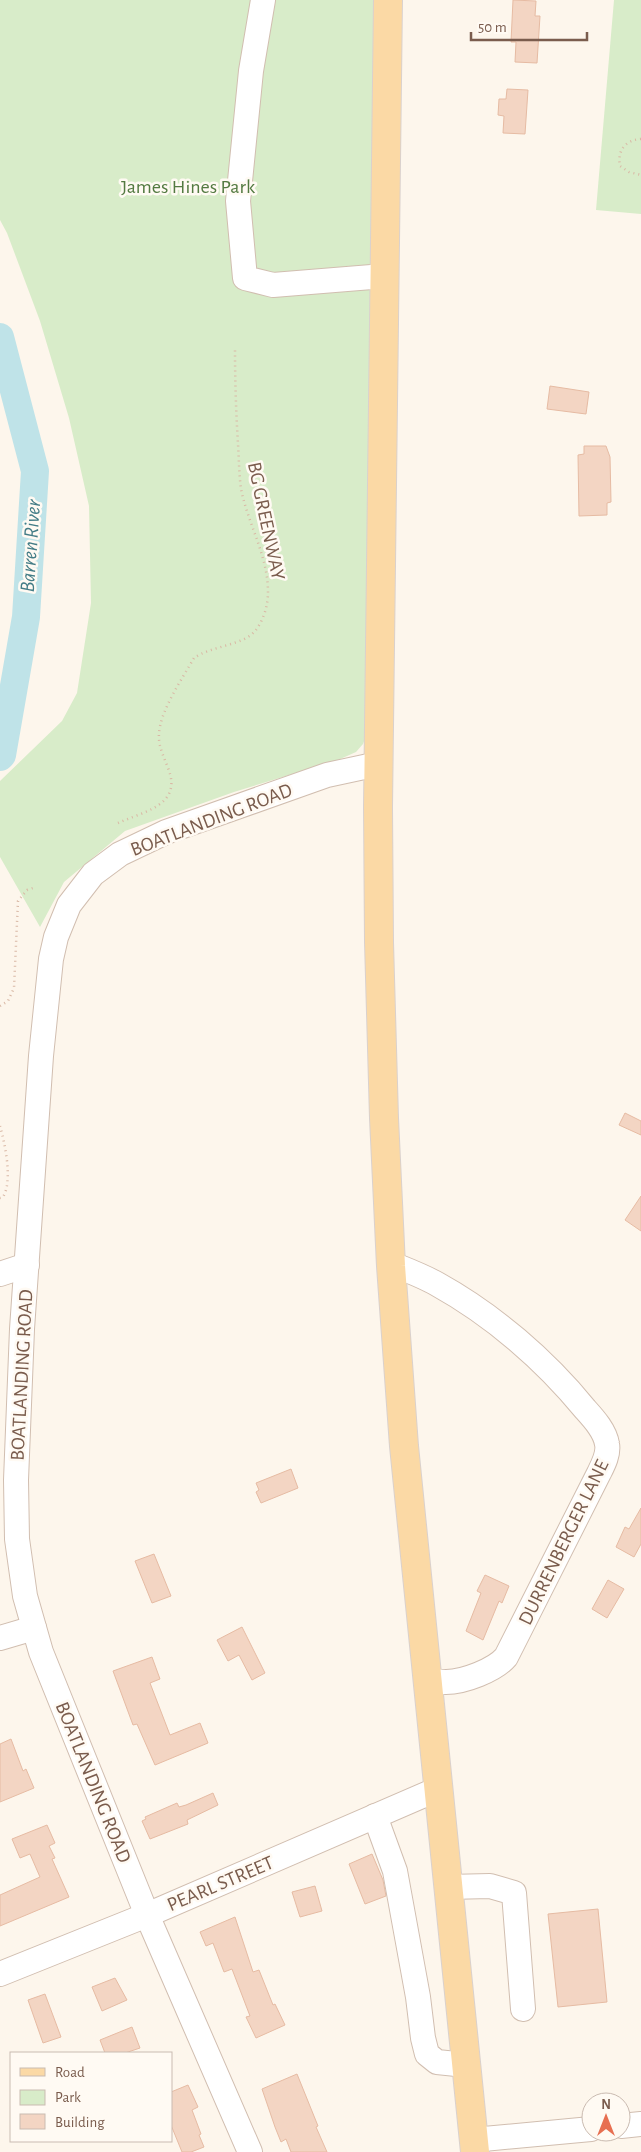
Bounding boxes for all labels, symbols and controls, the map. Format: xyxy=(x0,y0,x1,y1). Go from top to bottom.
scale bar xyxy=(471,10,587,42)
text: 50 m xyxy=(478,20,507,35)
park label: James Hines Park xyxy=(121,177,255,197)
street label: BG GREENWAY xyxy=(244,460,288,583)
water label: Barren River xyxy=(17,498,44,593)
street label: BOATLANDING ROAD xyxy=(128,780,295,860)
street label: BOATLANDING ROAD xyxy=(8,1289,36,1461)
street label: DURRENBERGER LANE xyxy=(515,1456,613,1628)
street label: BOATLANDING ROAD xyxy=(52,1699,135,1866)
street label: PEARL STREET xyxy=(164,1852,277,1915)
legend xyxy=(10,2052,172,2142)
text: Road xyxy=(55,2065,85,2080)
text: Park xyxy=(55,2090,81,2105)
north arrow xyxy=(581,2092,631,2142)
text: N xyxy=(601,2098,611,2112)
text: Building xyxy=(55,2115,105,2130)

